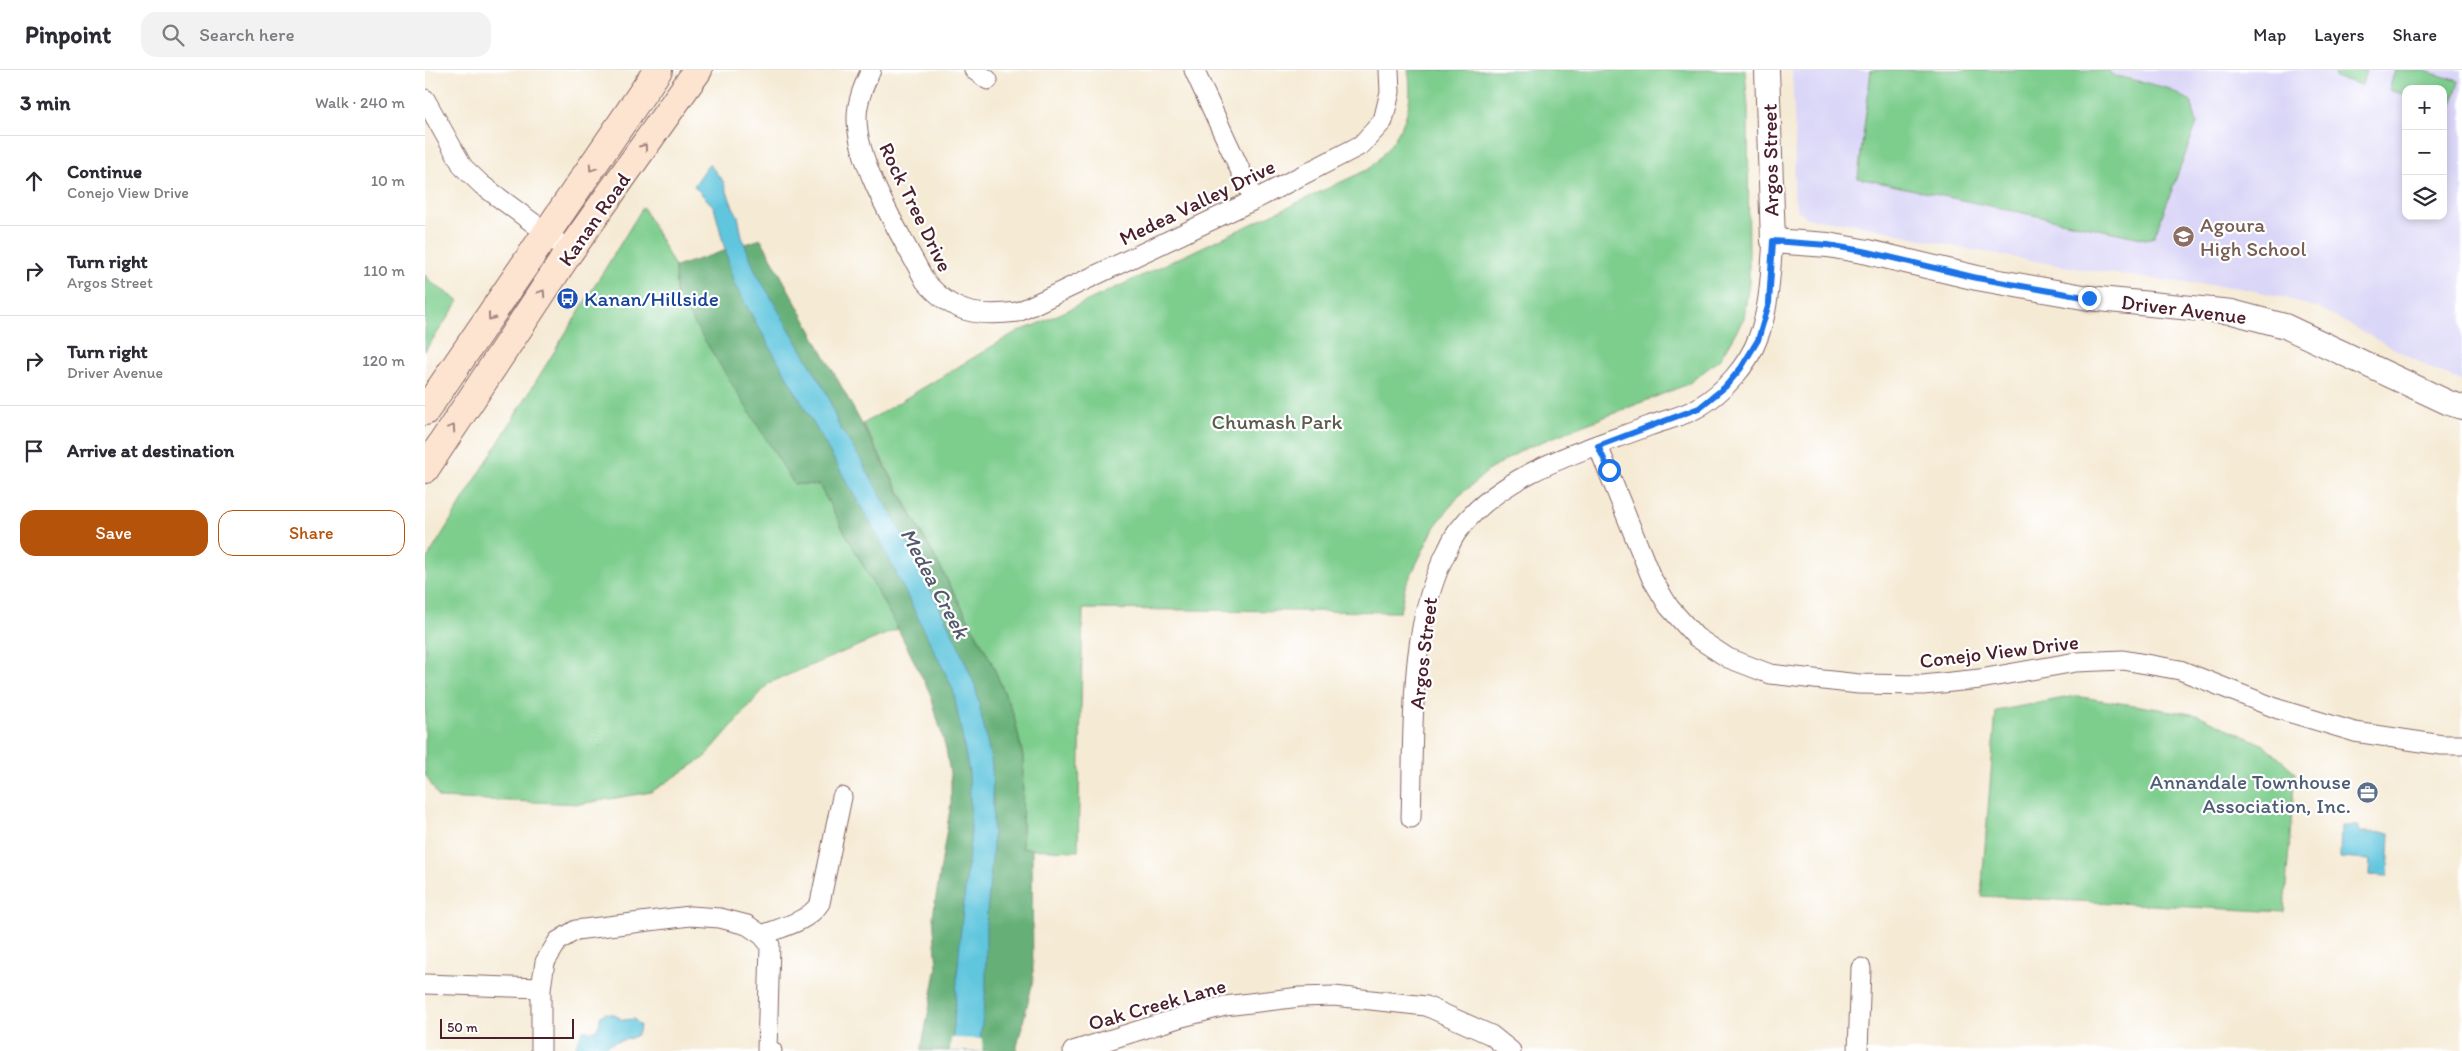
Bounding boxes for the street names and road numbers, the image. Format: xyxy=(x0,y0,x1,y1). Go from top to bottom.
street label: Argos Street xyxy=(1757,103,1783,217)
street label: Rock Tree Drive xyxy=(874,138,958,276)
street label: Medea Valley Drive xyxy=(1115,153,1279,251)
street label: Kanan Road xyxy=(553,167,636,271)
street label: Driver Avenue xyxy=(2120,289,2248,329)
street label: Argos Street xyxy=(1404,595,1442,711)
street label: Conejo View Drive xyxy=(1918,629,2080,673)
street label: Oak Creek Lane xyxy=(1085,972,1229,1036)

